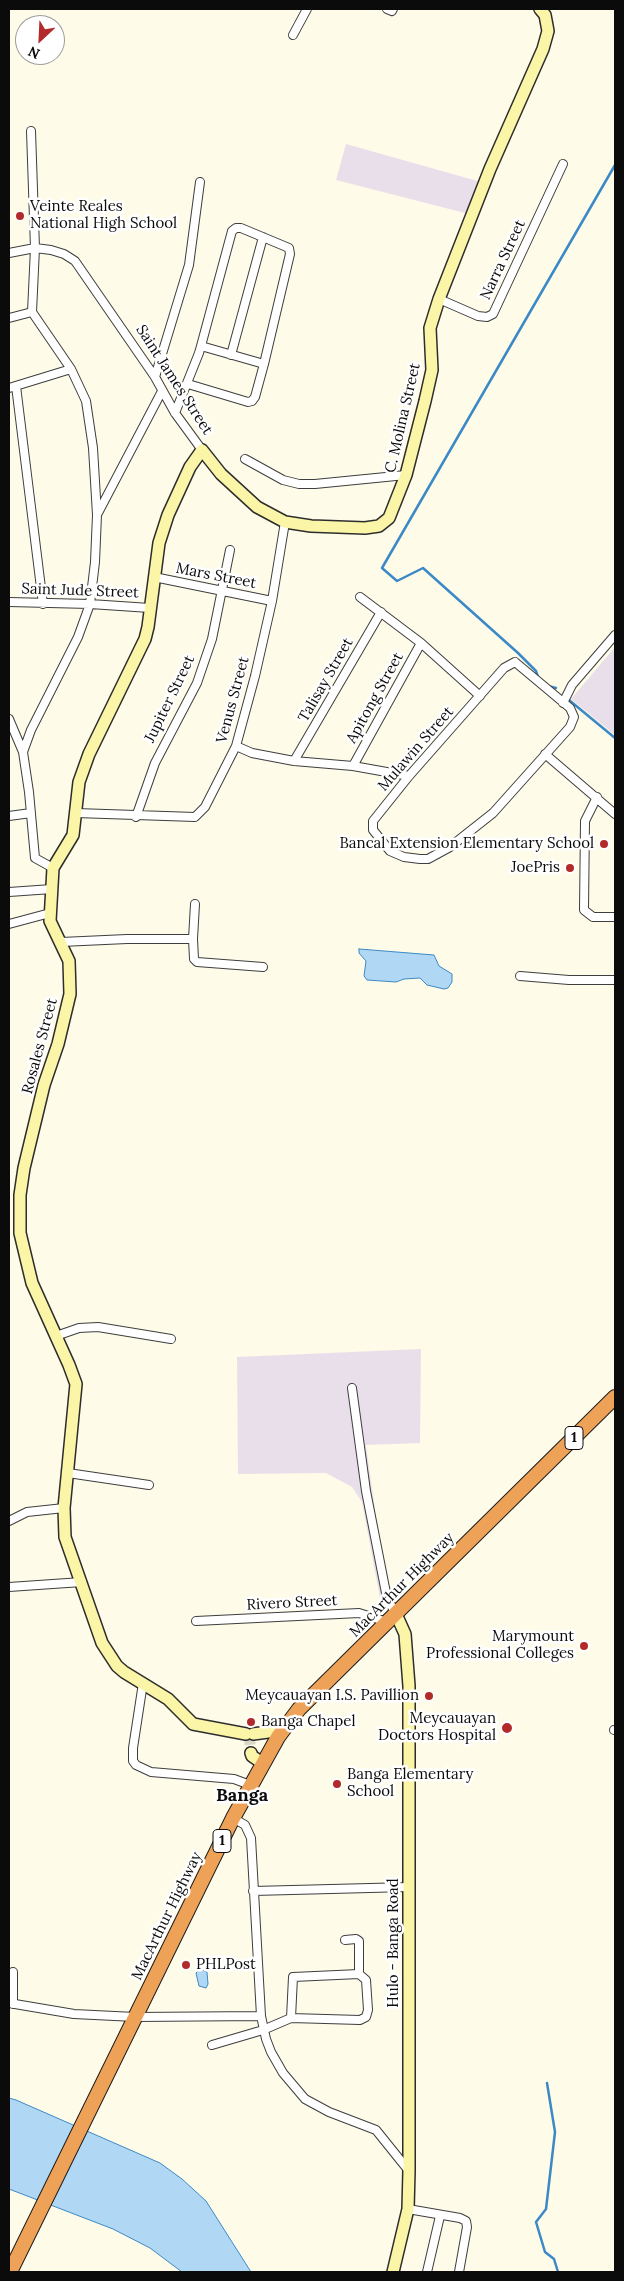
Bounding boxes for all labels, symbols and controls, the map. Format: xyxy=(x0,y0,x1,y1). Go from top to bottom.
north arrow xyxy=(15,15,65,65)
text: N xyxy=(25,42,43,63)
place label: Veinte Reales National High School xyxy=(30,198,177,233)
marker: Veinte Reales National High School xyxy=(14,210,26,222)
street label: Narra Street xyxy=(477,217,529,303)
street label: Saint James Street xyxy=(132,322,216,438)
street label: C. Molina Street xyxy=(382,361,424,475)
street label: Mars Street xyxy=(174,559,258,593)
street label: Saint Jude Street xyxy=(21,580,139,602)
street label: Talisay Street xyxy=(295,635,357,725)
street label: Apitong Street xyxy=(343,649,407,747)
street label: Jupiter Street xyxy=(141,652,199,746)
street label: Venus Street xyxy=(213,655,253,745)
street label: Mulawin Street xyxy=(374,703,458,795)
place label: Bancal Extension Elementary School xyxy=(339,835,594,853)
marker: Bancal Extension Elementary School xyxy=(598,838,610,850)
place label: JoePris xyxy=(511,859,560,877)
marker: JoePris xyxy=(564,862,576,874)
street label: Rosales Street xyxy=(19,996,61,1096)
road number: 1 xyxy=(565,1426,583,1450)
street label: MacArthur Highway xyxy=(346,1529,458,1641)
street label: Rivero Street xyxy=(246,1592,338,1614)
place label: Marymount Professional Colleges xyxy=(426,1628,574,1663)
marker: Marymount Professional Colleges xyxy=(578,1640,590,1652)
place label: Meycauayan I.S. Pavillion xyxy=(245,1687,419,1705)
marker: Meycauayan I.S. Pavillion xyxy=(423,1690,435,1702)
place label: Meycauayan Doctors Hospital xyxy=(378,1710,496,1745)
place label: Banga Chapel xyxy=(261,1713,356,1731)
marker: Banga Chapel xyxy=(245,1716,257,1728)
marker: Meycauayan Doctors Hospital xyxy=(500,1721,514,1735)
place label: Banga Elementary School xyxy=(347,1766,473,1801)
marker: Banga Elementary School xyxy=(331,1778,343,1790)
district label: Banga xyxy=(216,1785,268,1807)
road number: 1 xyxy=(213,1830,231,1852)
street label: MacArthur Highway xyxy=(128,1849,206,1983)
street label: Hulo - Banga Road xyxy=(385,1878,403,2008)
place label: PHLPost xyxy=(196,1956,256,1974)
marker: PHLPost xyxy=(180,1959,192,1971)

